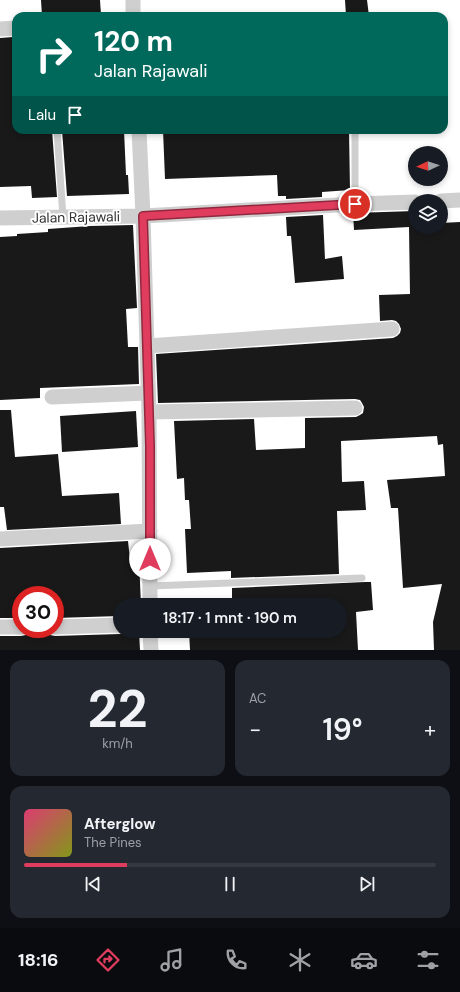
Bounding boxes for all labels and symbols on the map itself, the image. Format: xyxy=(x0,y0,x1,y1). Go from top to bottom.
north arrow xyxy=(408,146,448,186)
pin xyxy=(338,187,372,221)
street label: Jalan Rajawali xyxy=(32,207,120,227)
position arrow xyxy=(129,538,171,580)
speed limit sign: 30 xyxy=(12,586,64,638)

